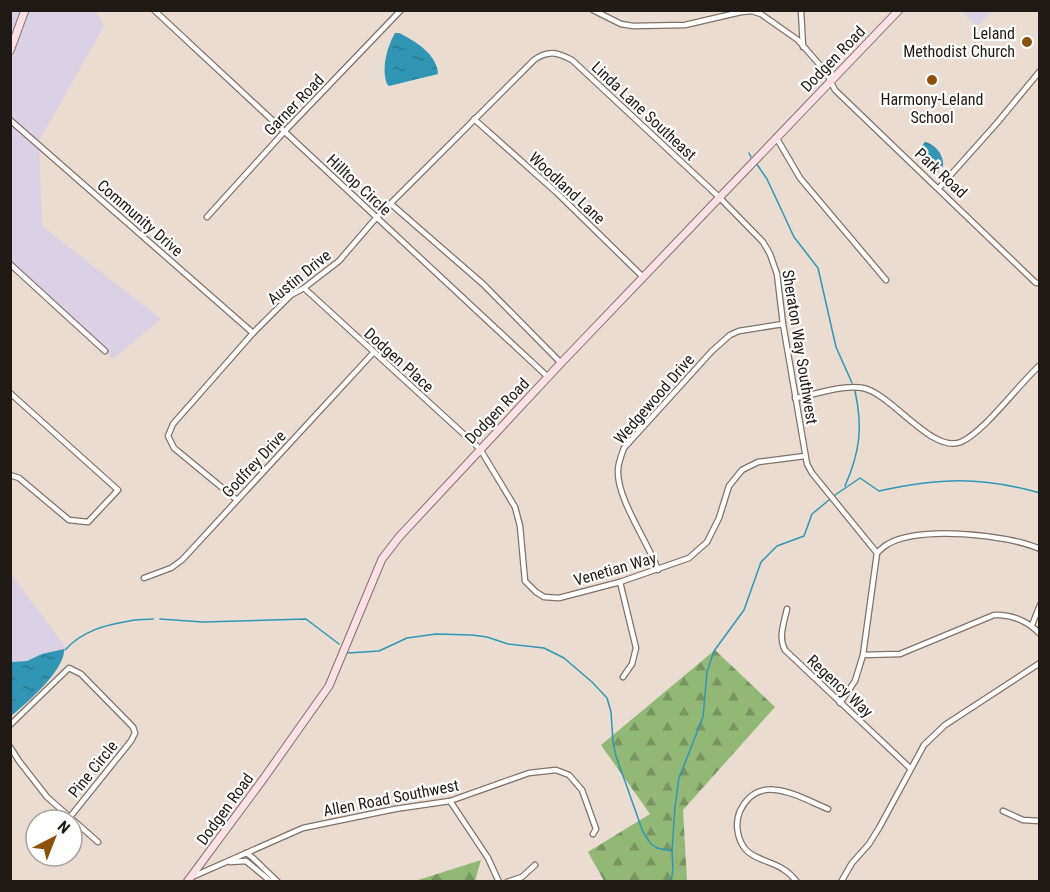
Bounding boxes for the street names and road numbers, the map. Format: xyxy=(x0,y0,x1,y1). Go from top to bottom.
street label: Dodgen Road xyxy=(797,22,869,96)
street label: Linda Lane Southeast xyxy=(588,58,700,165)
street label: Garner Road xyxy=(260,70,328,140)
street label: Park Road xyxy=(911,144,971,202)
street label: Woodland Lane xyxy=(525,148,609,228)
street label: Hilltop Circle xyxy=(323,150,395,220)
street label: Community Drive xyxy=(93,176,187,260)
street label: Austin Drive xyxy=(264,246,334,308)
street label: Sheraton Way Southwest xyxy=(778,268,822,426)
street label: Dodgen Place xyxy=(360,324,438,396)
street label: Wedgewood Drive xyxy=(610,350,698,448)
street label: Dodgen Road xyxy=(461,374,533,448)
street label: Godfrey Drive xyxy=(218,426,290,502)
street label: Venetian Way xyxy=(572,548,659,590)
street label: Regency Way xyxy=(803,651,877,721)
street label: Pine Circle xyxy=(64,737,122,801)
street label: Dodgen Road xyxy=(193,769,257,849)
street label: Allen Road Southwest xyxy=(322,775,461,820)

